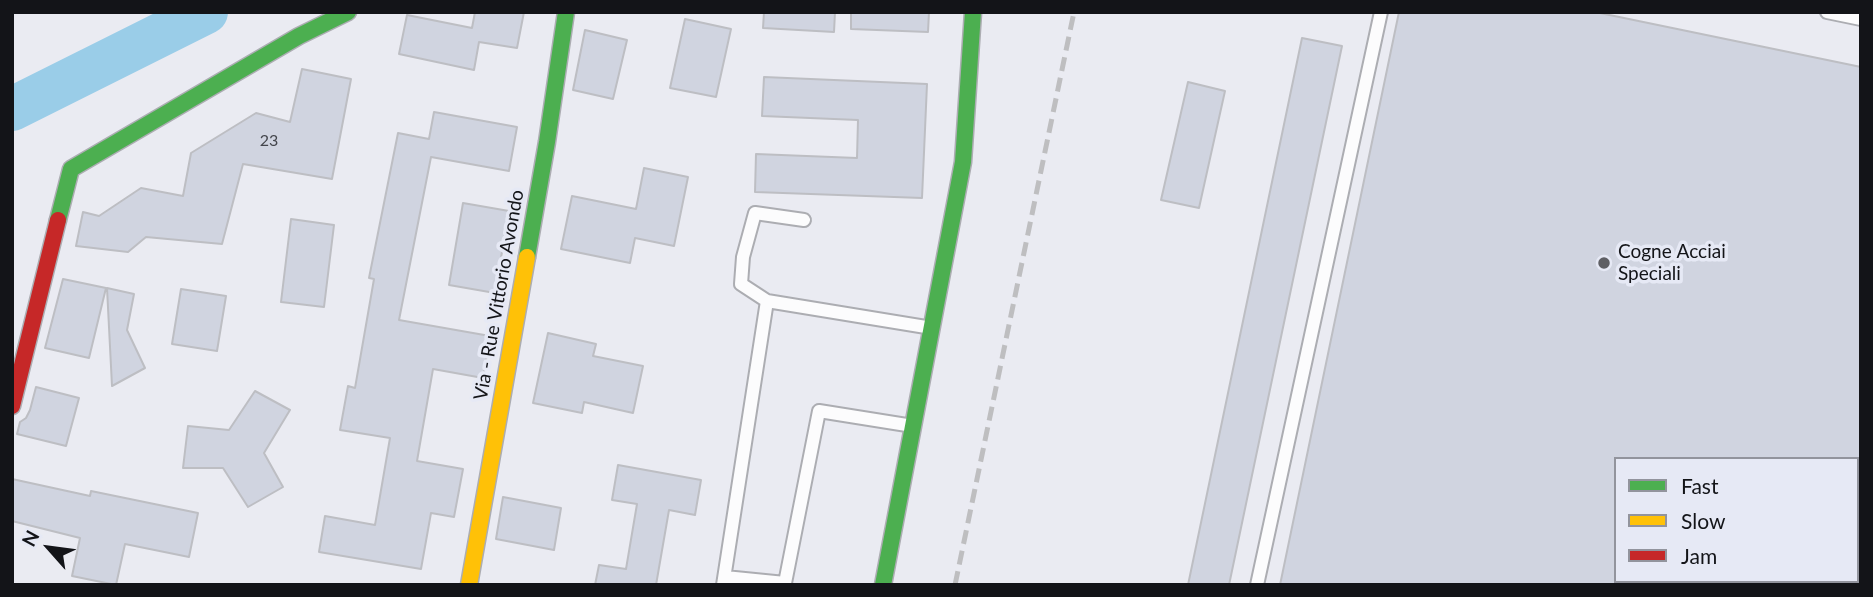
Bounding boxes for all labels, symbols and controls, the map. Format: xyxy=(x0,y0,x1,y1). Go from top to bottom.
house number: 23 xyxy=(260,131,278,151)
street label: Via - Rue Vittorio Avondo xyxy=(469,188,529,402)
place label: Cogne Acciai Speciali xyxy=(1618,241,1726,285)
marker: Cogne Acciai Speciali xyxy=(1596,255,1612,271)
legend xyxy=(1614,457,1859,583)
text: Fast xyxy=(1681,473,1718,498)
text: Slow xyxy=(1681,508,1725,533)
north arrow xyxy=(14,513,84,583)
text: N xyxy=(16,526,44,550)
text: Jam xyxy=(1681,543,1717,568)

